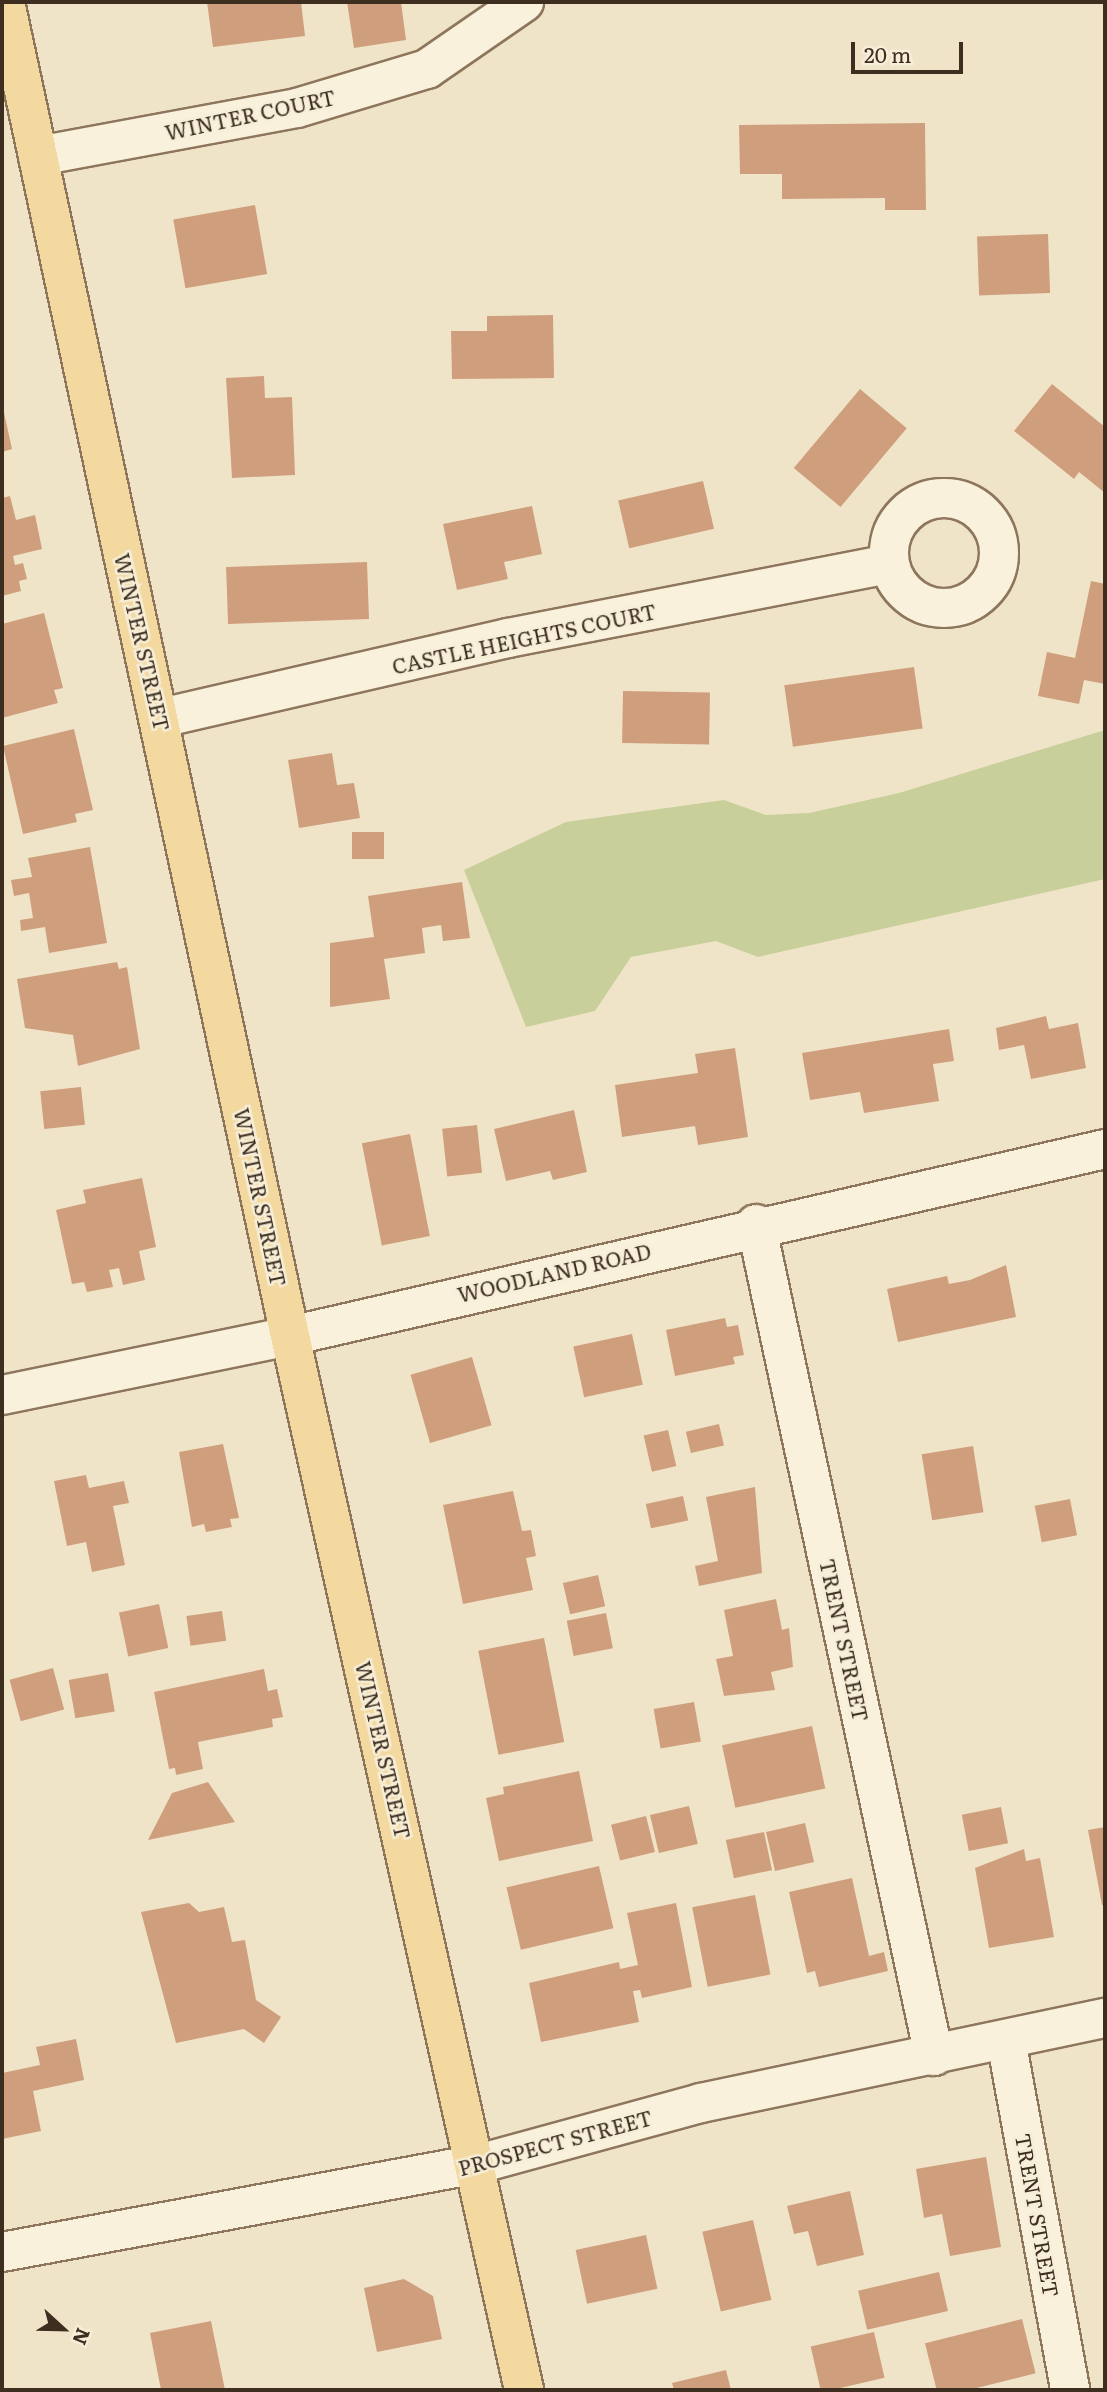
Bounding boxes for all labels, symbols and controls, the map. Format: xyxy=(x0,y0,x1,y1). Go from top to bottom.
scale bar xyxy=(855,28,967,72)
text: 20 m xyxy=(864,38,911,69)
street label: WINTER COURT xyxy=(162,84,338,144)
street label: WINTER STREET xyxy=(110,551,176,733)
street label: CASTLE HEIGHTS COURT xyxy=(390,598,658,678)
street label: WINTER STREET xyxy=(230,1105,292,1289)
street label: WOODLAND ROAD xyxy=(455,1237,653,1307)
street label: TRENT STREET xyxy=(815,1556,875,1724)
street label: WINTER STREET xyxy=(351,1659,417,1841)
street label: PROSPECT STREET xyxy=(455,2104,655,2180)
street label: TRENT STREET xyxy=(1011,2131,1065,2299)
north arrow xyxy=(28,2294,98,2364)
text: N xyxy=(67,2324,98,2349)

